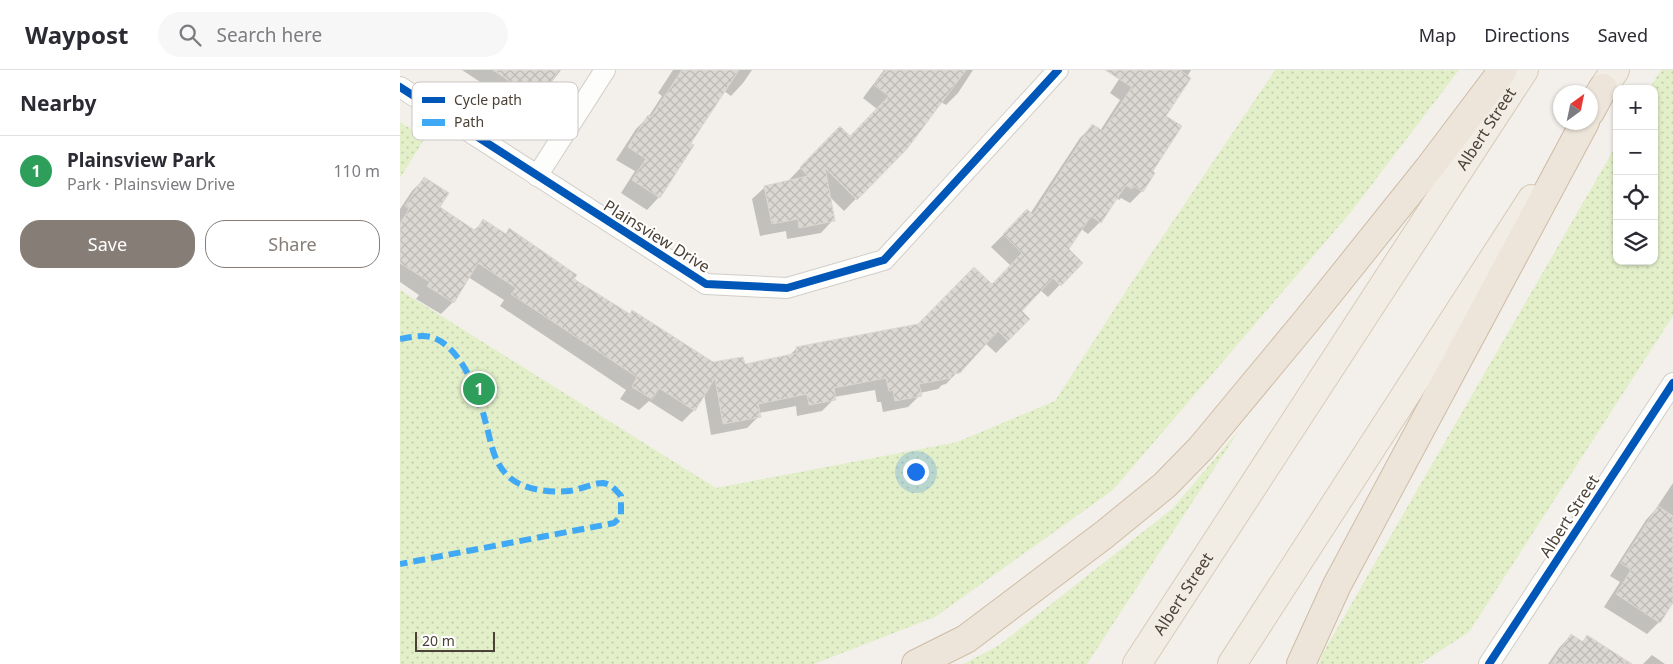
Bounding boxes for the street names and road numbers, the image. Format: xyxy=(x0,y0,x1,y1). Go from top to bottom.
street label: Albert Street xyxy=(1451,83,1521,174)
street label: Plainsview Drive xyxy=(600,194,714,278)
street label: Albert Street xyxy=(1534,470,1604,562)
street label: Albert Street xyxy=(1148,548,1218,639)

